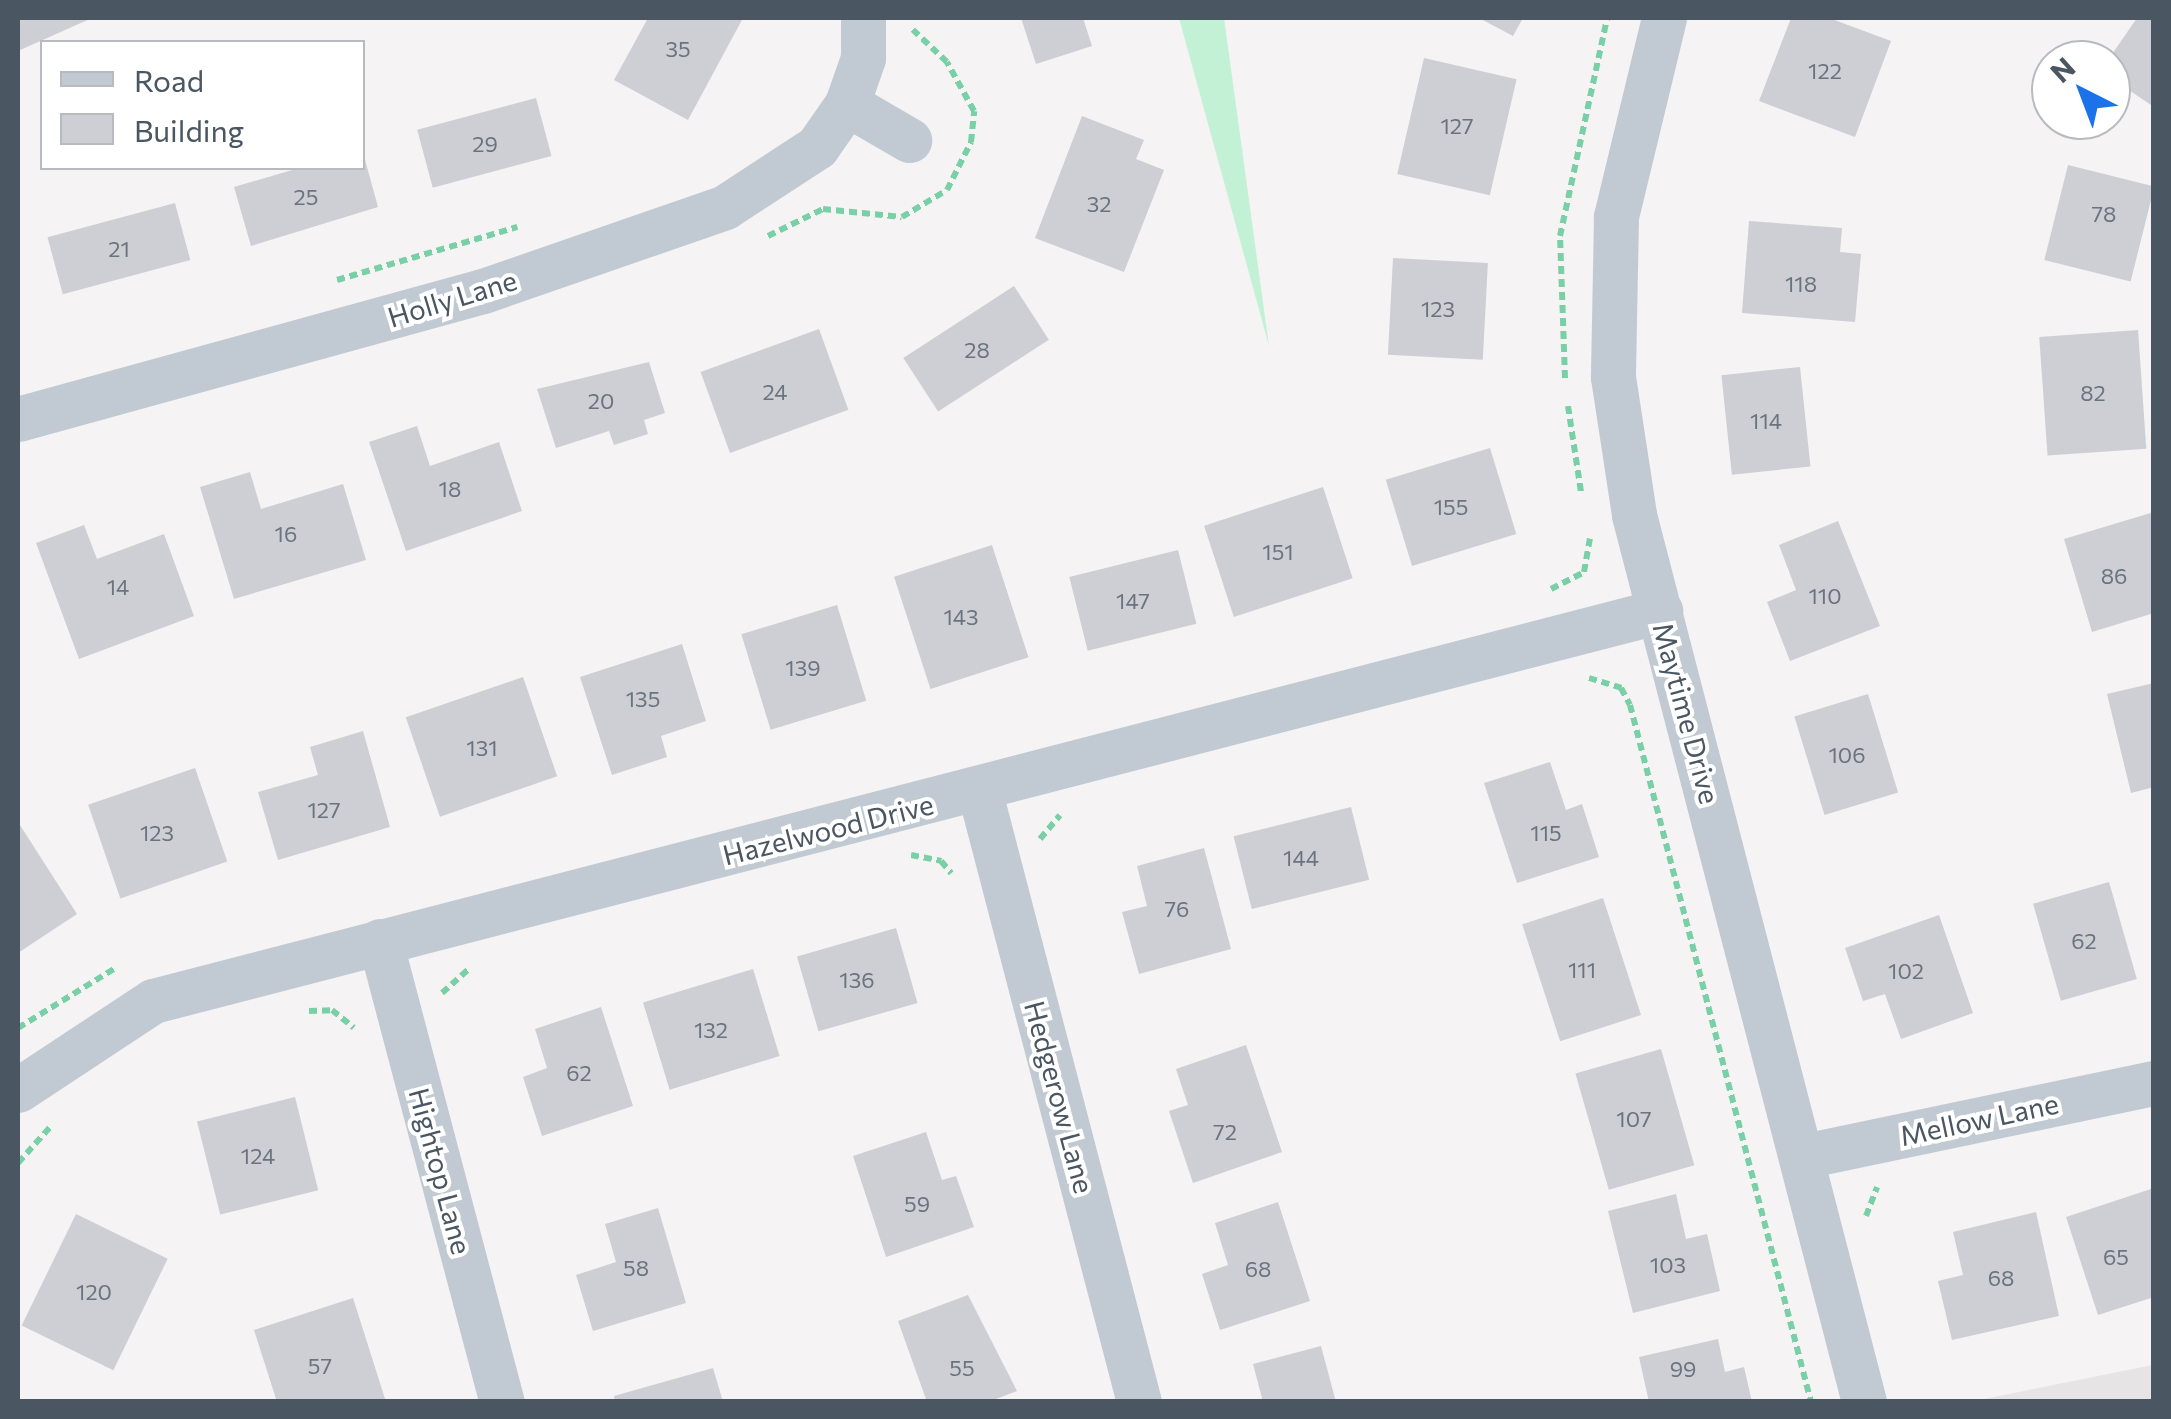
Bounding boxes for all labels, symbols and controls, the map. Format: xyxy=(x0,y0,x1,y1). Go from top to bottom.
house number: 35 xyxy=(665,36,691,62)
legend xyxy=(40,40,365,170)
north arrow xyxy=(2031,40,2131,140)
text: N xyxy=(2043,50,2081,89)
house number: 122 xyxy=(1808,58,1842,84)
text: Road xyxy=(134,61,204,98)
text: Building xyxy=(134,111,244,148)
house number: 127 xyxy=(1440,113,1474,139)
house number: 29 xyxy=(472,131,498,157)
house number: 25 xyxy=(294,184,318,210)
house number: 32 xyxy=(1087,191,1111,217)
house number: 78 xyxy=(2092,201,2116,227)
house number: 21 xyxy=(108,236,130,262)
street label: Holly Lane xyxy=(383,262,521,334)
house number: 118 xyxy=(1785,271,1817,297)
house number: 123 xyxy=(1421,296,1455,322)
house number: 28 xyxy=(964,337,990,363)
house number: 24 xyxy=(762,379,788,405)
house number: 82 xyxy=(2080,380,2106,406)
house number: 20 xyxy=(588,388,614,414)
house number: 114 xyxy=(1750,408,1782,434)
house number: 18 xyxy=(439,476,461,502)
house number: 155 xyxy=(1434,494,1468,520)
house number: 16 xyxy=(275,521,297,547)
house number: 151 xyxy=(1262,539,1294,565)
house number: 86 xyxy=(2101,563,2127,589)
house number: 14 xyxy=(107,574,129,600)
house number: 110 xyxy=(1808,583,1842,609)
house number: 147 xyxy=(1116,588,1150,614)
house number: 143 xyxy=(943,604,979,630)
street label: Maytime Drive xyxy=(1647,619,1727,807)
house number: 139 xyxy=(785,655,821,681)
house number: 135 xyxy=(626,686,660,712)
house number: 131 xyxy=(466,735,498,761)
house number: 106 xyxy=(1828,742,1866,768)
street label: Hazelwood Drive xyxy=(719,787,937,871)
house number: 127 xyxy=(307,797,341,823)
house number: 123 xyxy=(140,820,174,846)
house number: 115 xyxy=(1530,820,1562,846)
house number: 144 xyxy=(1283,845,1319,871)
house number: 76 xyxy=(1165,896,1189,922)
house number: 62 xyxy=(2071,928,2097,954)
house number: 111 xyxy=(1568,957,1596,983)
house number: 102 xyxy=(1888,958,1924,984)
house number: 136 xyxy=(839,967,875,993)
street label: Hedgerow Lane xyxy=(1018,997,1102,1197)
house number: 132 xyxy=(694,1017,728,1043)
house number: 62 xyxy=(566,1060,592,1086)
street label: Hightop Lane xyxy=(403,1084,479,1258)
street label: Mellow Lane xyxy=(1897,1086,2061,1152)
house number: 107 xyxy=(1616,1106,1652,1132)
house number: 72 xyxy=(1213,1119,1237,1145)
house number: 124 xyxy=(241,1143,275,1169)
house number: 59 xyxy=(904,1191,930,1217)
house number: 65 xyxy=(2103,1244,2129,1270)
house number: 103 xyxy=(1650,1252,1686,1278)
house number: 58 xyxy=(623,1255,649,1281)
house number: 68 xyxy=(1245,1256,1271,1282)
house number: 68 xyxy=(1988,1265,2014,1291)
house number: 120 xyxy=(76,1279,112,1305)
house number: 57 xyxy=(308,1353,332,1379)
house number: 55 xyxy=(949,1355,975,1381)
house number: 99 xyxy=(1670,1356,1696,1382)

